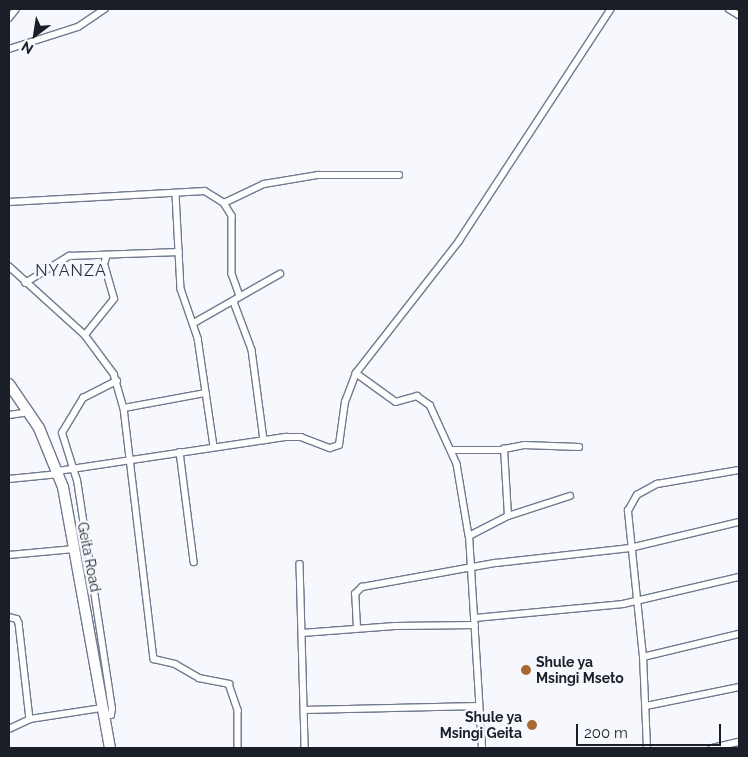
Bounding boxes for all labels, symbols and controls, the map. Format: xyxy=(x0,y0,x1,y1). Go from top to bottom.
north arrow xyxy=(10,10,60,60)
text: N xyxy=(19,38,36,57)
district label: NYANZA xyxy=(34,261,108,281)
street label: Geita Road xyxy=(74,521,104,593)
place label: Shule ya Msingi Mseto xyxy=(536,654,624,686)
marker: Shule ya Msingi Mseto xyxy=(520,664,532,676)
place label: Shule ya Msingi Geita xyxy=(440,709,522,742)
scale bar xyxy=(578,714,723,746)
marker: Shule ya Msingi Geita xyxy=(526,719,538,731)
text: 200 m xyxy=(584,724,628,742)

